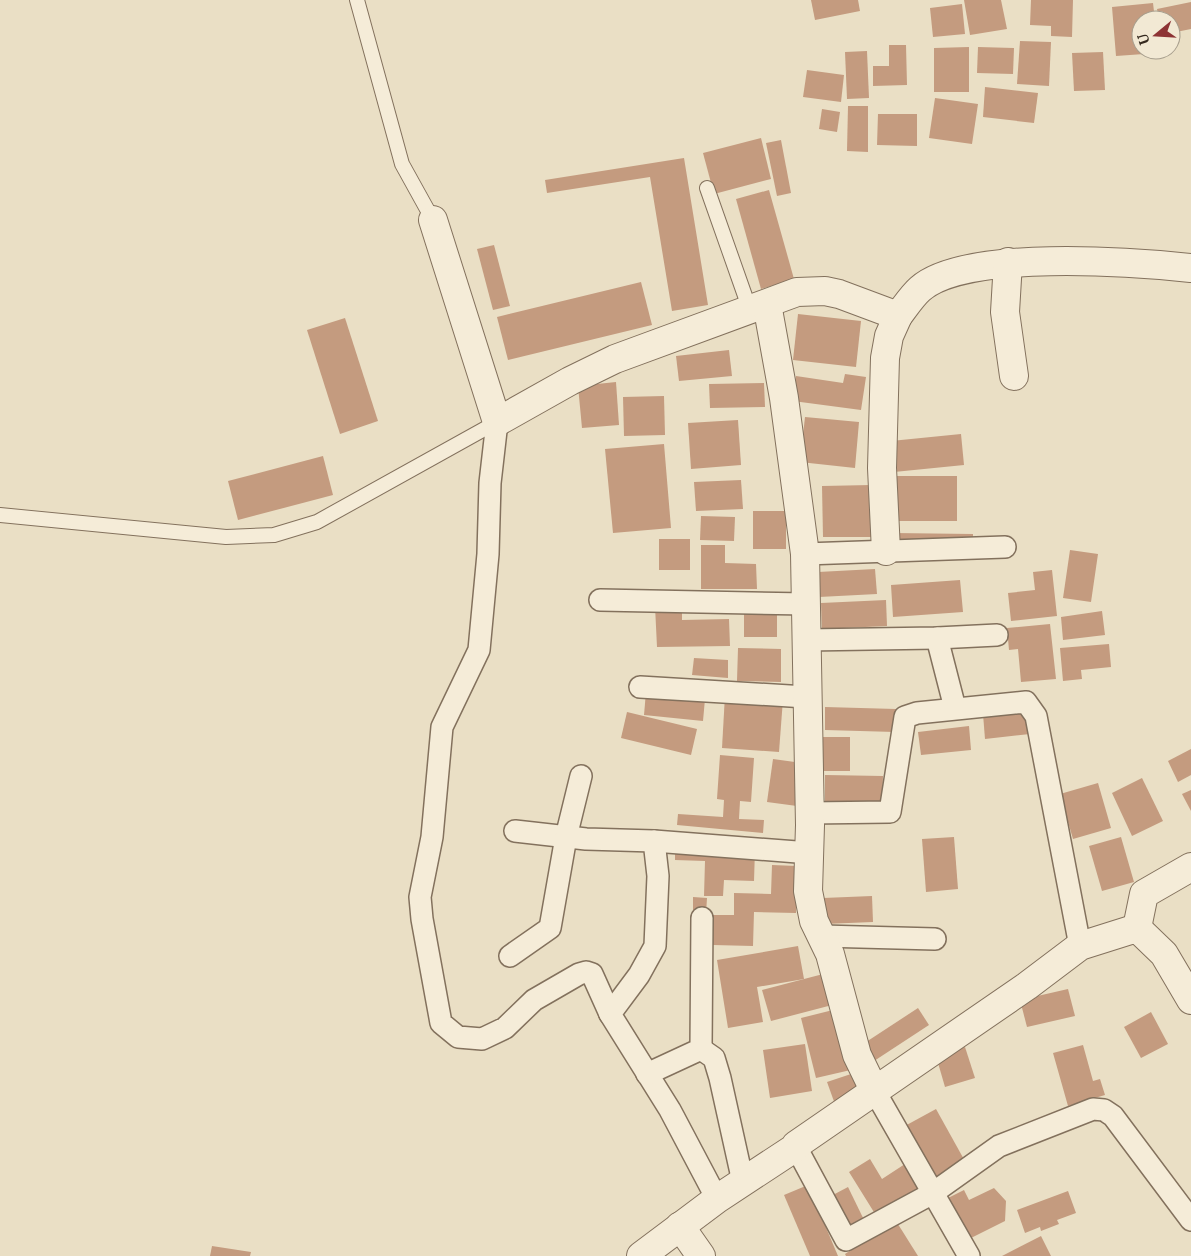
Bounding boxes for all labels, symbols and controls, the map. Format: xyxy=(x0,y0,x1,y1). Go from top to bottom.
north arrow xyxy=(1131,10,1181,60)
text: U xyxy=(1133,31,1154,47)

